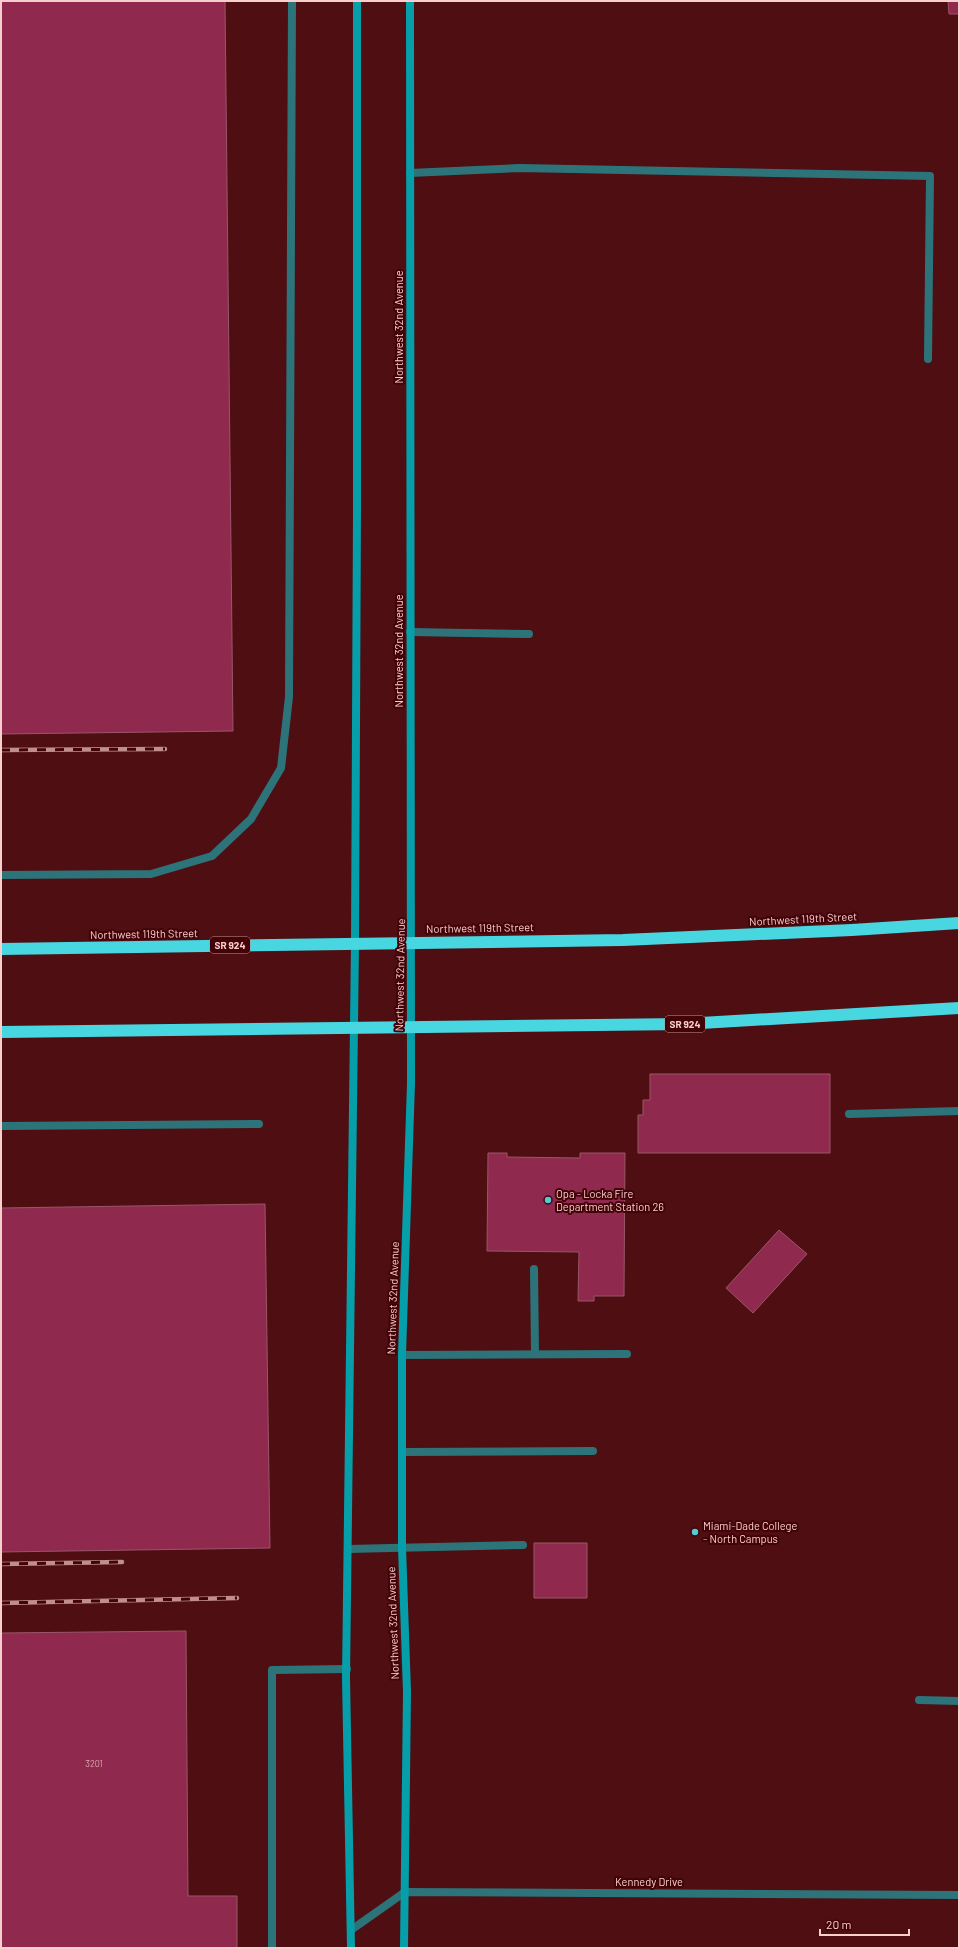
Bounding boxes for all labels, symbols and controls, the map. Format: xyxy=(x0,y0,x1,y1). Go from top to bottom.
street label: Northwest 32nd Avenue xyxy=(392,270,405,384)
street label: Northwest 32nd Avenue xyxy=(392,594,405,708)
street label: Northwest 119th Street xyxy=(749,909,857,928)
street label: Northwest 32nd Avenue xyxy=(392,918,407,1032)
street label: Northwest 119th Street xyxy=(426,920,534,935)
street label: Northwest 119th Street xyxy=(90,926,198,941)
road number: SR 924 xyxy=(210,937,250,953)
road number: SR 924 xyxy=(665,1016,705,1032)
place label: Opa - Locka Fire Department Station 26 xyxy=(556,1187,664,1213)
marker: Opa - Locka Fire Department Station 26 xyxy=(543,1195,553,1205)
street label: Northwest 32nd Avenue xyxy=(384,1241,401,1355)
place label: Miami-Dade College - North Campus xyxy=(703,1519,797,1545)
marker: Miami-Dade College - North Campus xyxy=(690,1527,700,1537)
street label: Northwest 32nd Avenue xyxy=(384,1566,401,1680)
house number: 3201 xyxy=(85,1758,103,1769)
street label: Kennedy Drive xyxy=(615,1875,683,1888)
scale bar xyxy=(820,1911,909,1937)
text: 20 m xyxy=(826,1917,852,1931)

